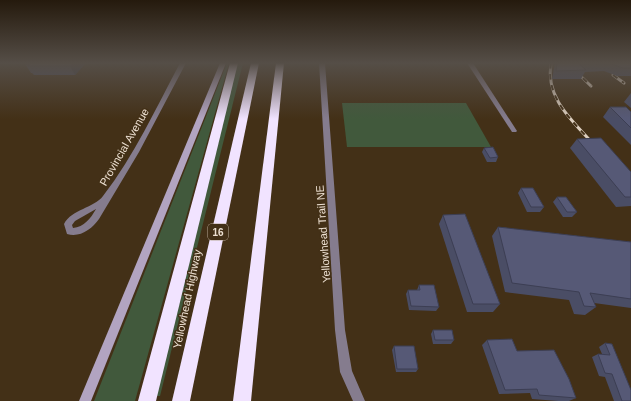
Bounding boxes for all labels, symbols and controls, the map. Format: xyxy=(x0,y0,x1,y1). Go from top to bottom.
street label: Provincial Avenue xyxy=(97,106,151,188)
street label: Yellowhead Trail NE xyxy=(314,185,332,283)
road number: 16 xyxy=(208,224,228,240)
street label: Yellowhead Highway xyxy=(171,248,203,350)

